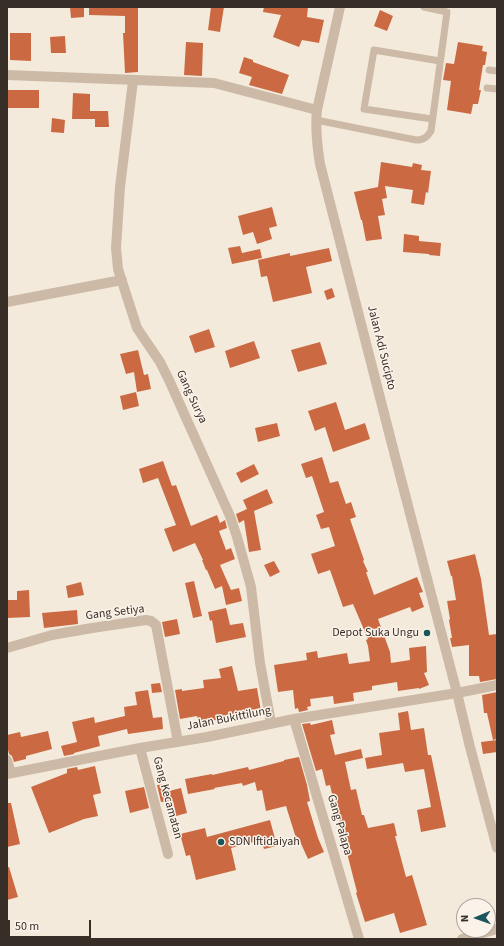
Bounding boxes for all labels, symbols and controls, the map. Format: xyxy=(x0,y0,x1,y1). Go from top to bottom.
street label: Jalan Adi Sucipto xyxy=(364,304,398,392)
street label: Gang Surya xyxy=(172,368,210,426)
street label: Gang Setiya xyxy=(85,602,145,624)
place label: Depot Suka Ungu xyxy=(332,626,419,640)
marker: Depot Suka Ungu xyxy=(422,628,432,638)
street label: Jalan Bukittilung xyxy=(186,704,272,734)
street label: Gang Kecamatan xyxy=(149,755,185,841)
street label: Gang Palapa xyxy=(323,793,355,857)
place label: SDN Iftidaiyah xyxy=(229,835,300,849)
marker: SDN Iftidaiyah xyxy=(216,837,226,847)
north arrow xyxy=(456,898,496,938)
scale bar xyxy=(10,912,93,938)
text: N xyxy=(457,914,472,922)
text: 50 m xyxy=(15,918,39,935)

